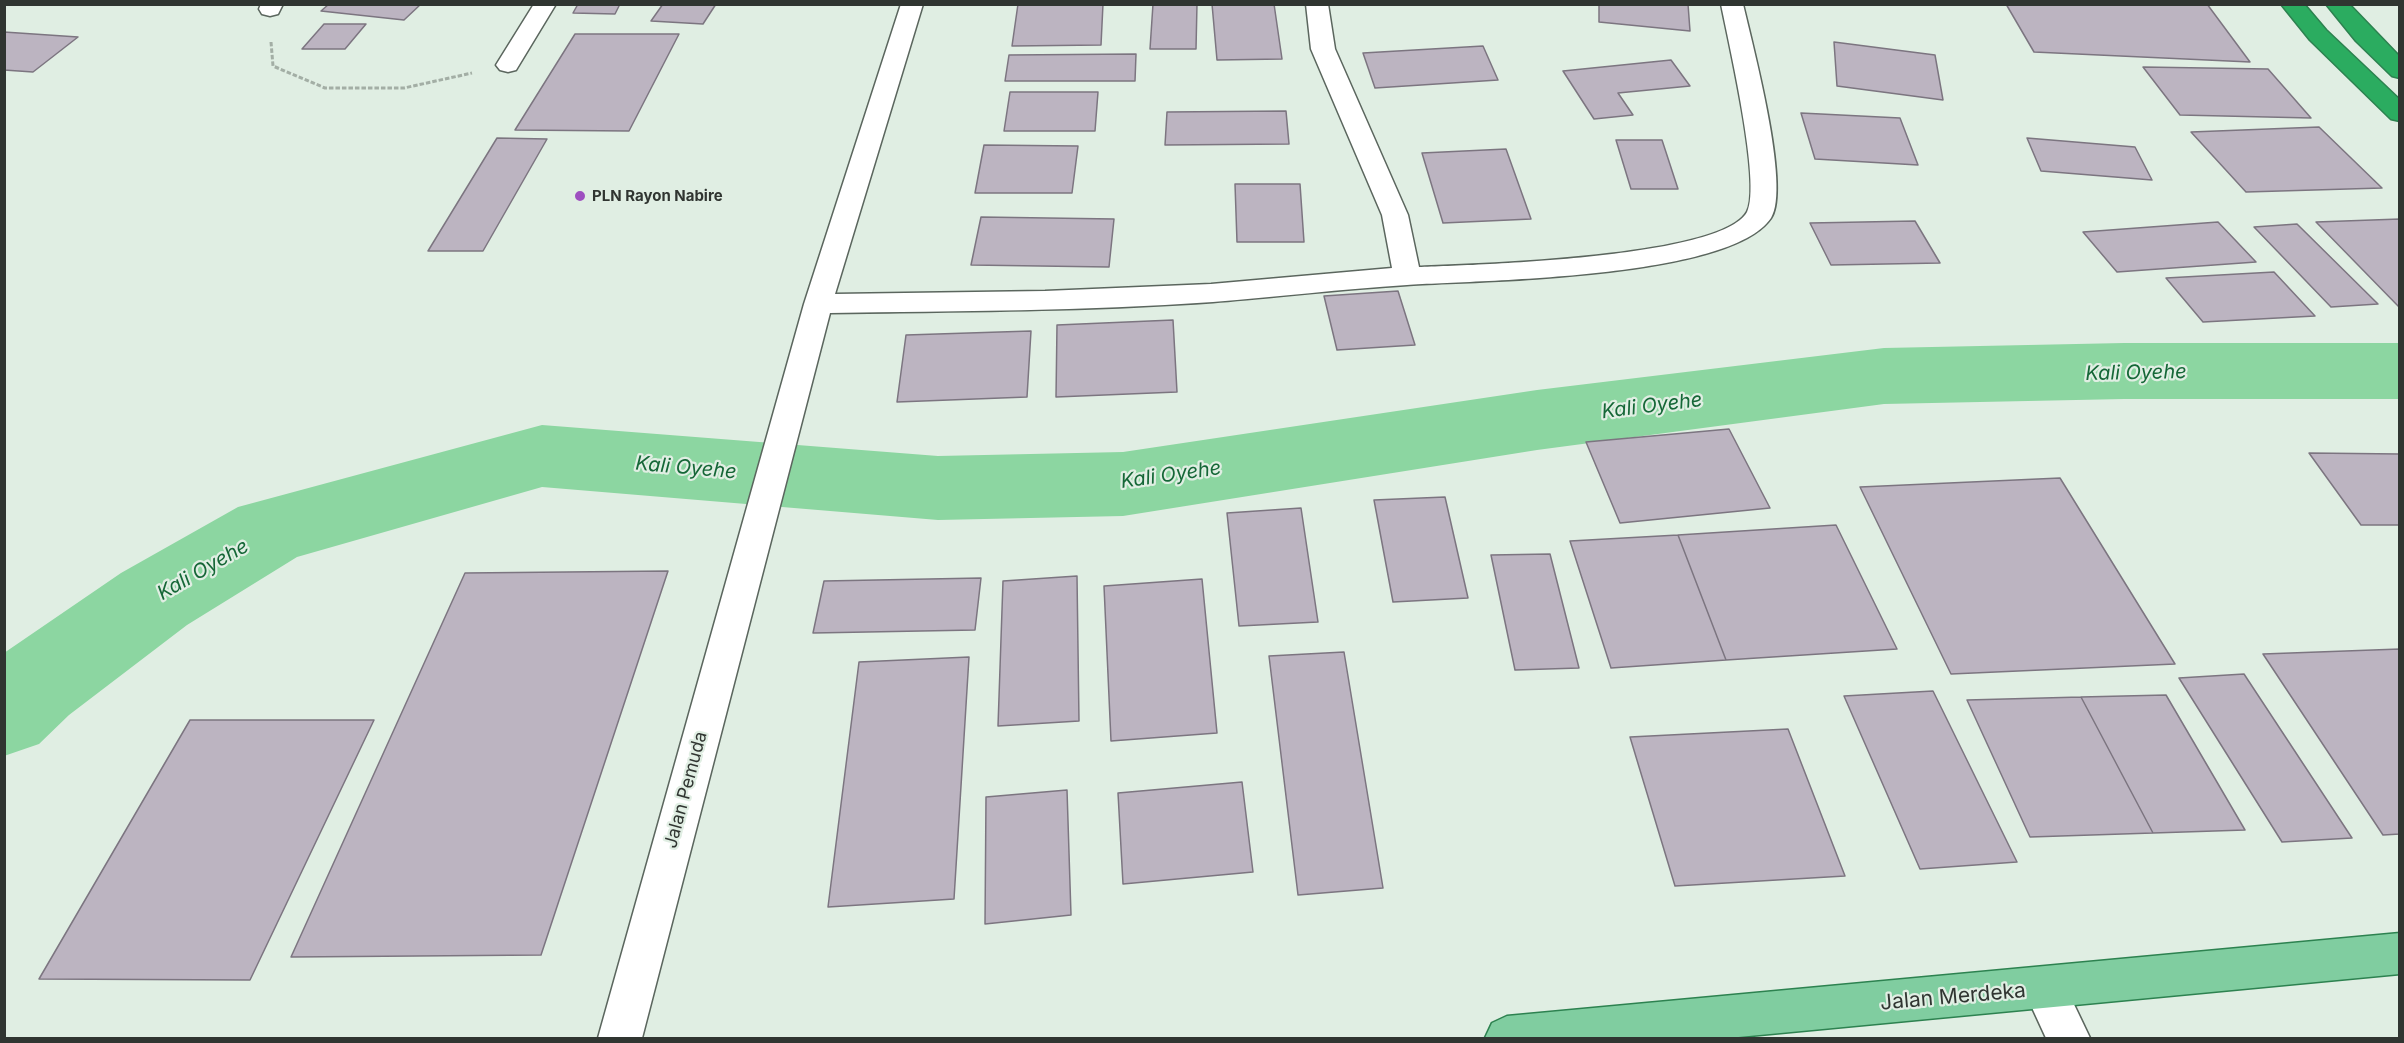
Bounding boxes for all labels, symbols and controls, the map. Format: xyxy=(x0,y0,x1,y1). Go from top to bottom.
place label: PLN Rayon Nabire xyxy=(592,187,723,205)
marker: PLN Rayon Nabire xyxy=(573,189,587,203)
water label: Kali Oyehe xyxy=(2085,360,2187,386)
water label: Kali Oyehe xyxy=(1600,388,1704,424)
water label: Kali Oyehe xyxy=(635,452,737,484)
water label: Kali Oyehe xyxy=(1119,456,1223,494)
water label: Kali Oyehe xyxy=(153,534,253,606)
street label: Jalan Pemuda xyxy=(660,729,712,851)
street label: Jalan Merdeka xyxy=(1879,978,2027,1016)

